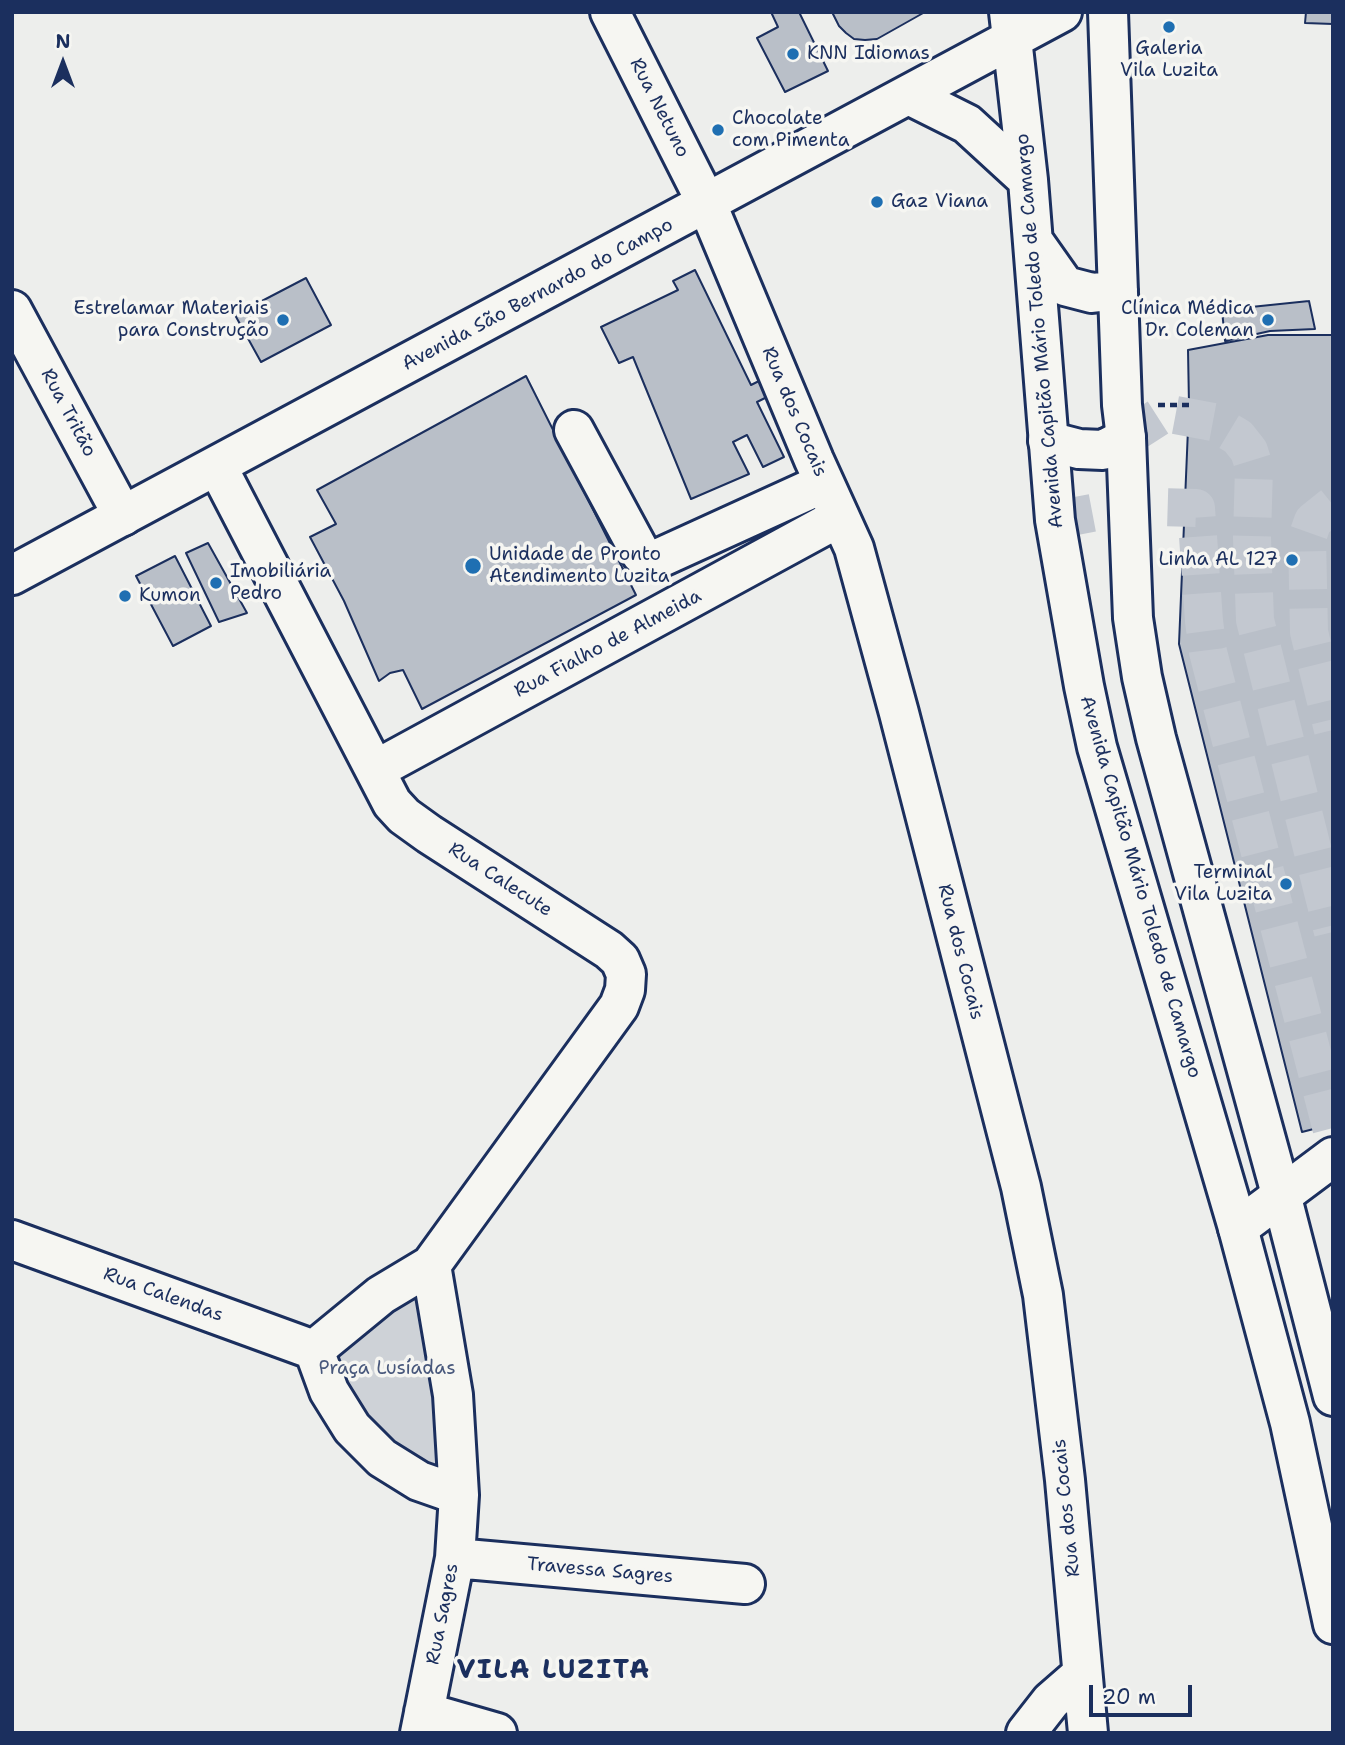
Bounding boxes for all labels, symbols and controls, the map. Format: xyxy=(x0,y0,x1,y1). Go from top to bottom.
marker: Galeria Vila Luzita xyxy=(1161,19,1177,35)
north arrow xyxy=(28,28,98,98)
text: N xyxy=(55,29,71,54)
place label: Galeria Vila Luzita xyxy=(1120,38,1218,82)
place label: KNN Idiomas xyxy=(807,43,930,65)
marker: KNN Idiomas xyxy=(785,46,801,62)
street label: Rua Netuno xyxy=(624,55,694,161)
place label: Chocolate com Pimenta xyxy=(732,108,849,152)
marker: Chocolate com Pimenta xyxy=(710,122,726,138)
street label: Avenida Capitão Mário Toledo de Camargo xyxy=(1011,132,1069,530)
place label: Gaz Viana xyxy=(891,191,988,213)
marker: Gaz Viana xyxy=(869,194,885,210)
street label: Avenida São Bernardo do Campo xyxy=(399,214,677,376)
place label: Estrelamar Materiais para Construção xyxy=(74,298,269,342)
place label: Clínica Médica Dr. Coleman xyxy=(1121,298,1254,342)
marker: Estrelamar Materiais para Construção xyxy=(275,312,291,328)
marker: Clínica Médica Dr. Coleman xyxy=(1260,312,1276,328)
street label: Rua dos Cocais xyxy=(756,344,832,480)
street label: Rua Tritão xyxy=(35,365,101,461)
place label: Unidade de Pronto Atendimento Luzita xyxy=(489,544,670,588)
place label: Linha AL 127 xyxy=(1158,549,1278,571)
marker: Linha AL 127 xyxy=(1284,552,1300,568)
marker: Unidade de Pronto Atendimento Luzita xyxy=(463,556,483,576)
place label: Imobiliária Pedro xyxy=(230,561,331,605)
marker: Imobiliária Pedro xyxy=(208,575,224,591)
place label: Kumon xyxy=(139,585,201,607)
street label: Rua Fialho de Almeida xyxy=(511,585,705,703)
marker: Kumon xyxy=(117,588,133,604)
street label: Avenida Capitão Mário Toledo de Camargo xyxy=(1074,693,1206,1081)
street label: Rua Calecute xyxy=(444,838,556,922)
place label: Terminal Vila Luzita xyxy=(1174,862,1272,906)
marker: Terminal Vila Luzita xyxy=(1278,876,1294,892)
street label: Rua dos Cocais xyxy=(932,882,988,1022)
street label: Rua Calendas xyxy=(100,1263,226,1327)
park label: Praça Lusíadas xyxy=(318,1358,456,1380)
street label: Rua dos Cocais xyxy=(1048,1438,1086,1578)
street label: Travessa Sagres xyxy=(526,1553,674,1589)
street label: Rua Sagres xyxy=(422,1561,464,1667)
district label: VILA LUZITA xyxy=(458,1655,650,1687)
scale bar xyxy=(1093,1672,1196,1716)
text: 20 m xyxy=(1102,1683,1156,1711)

